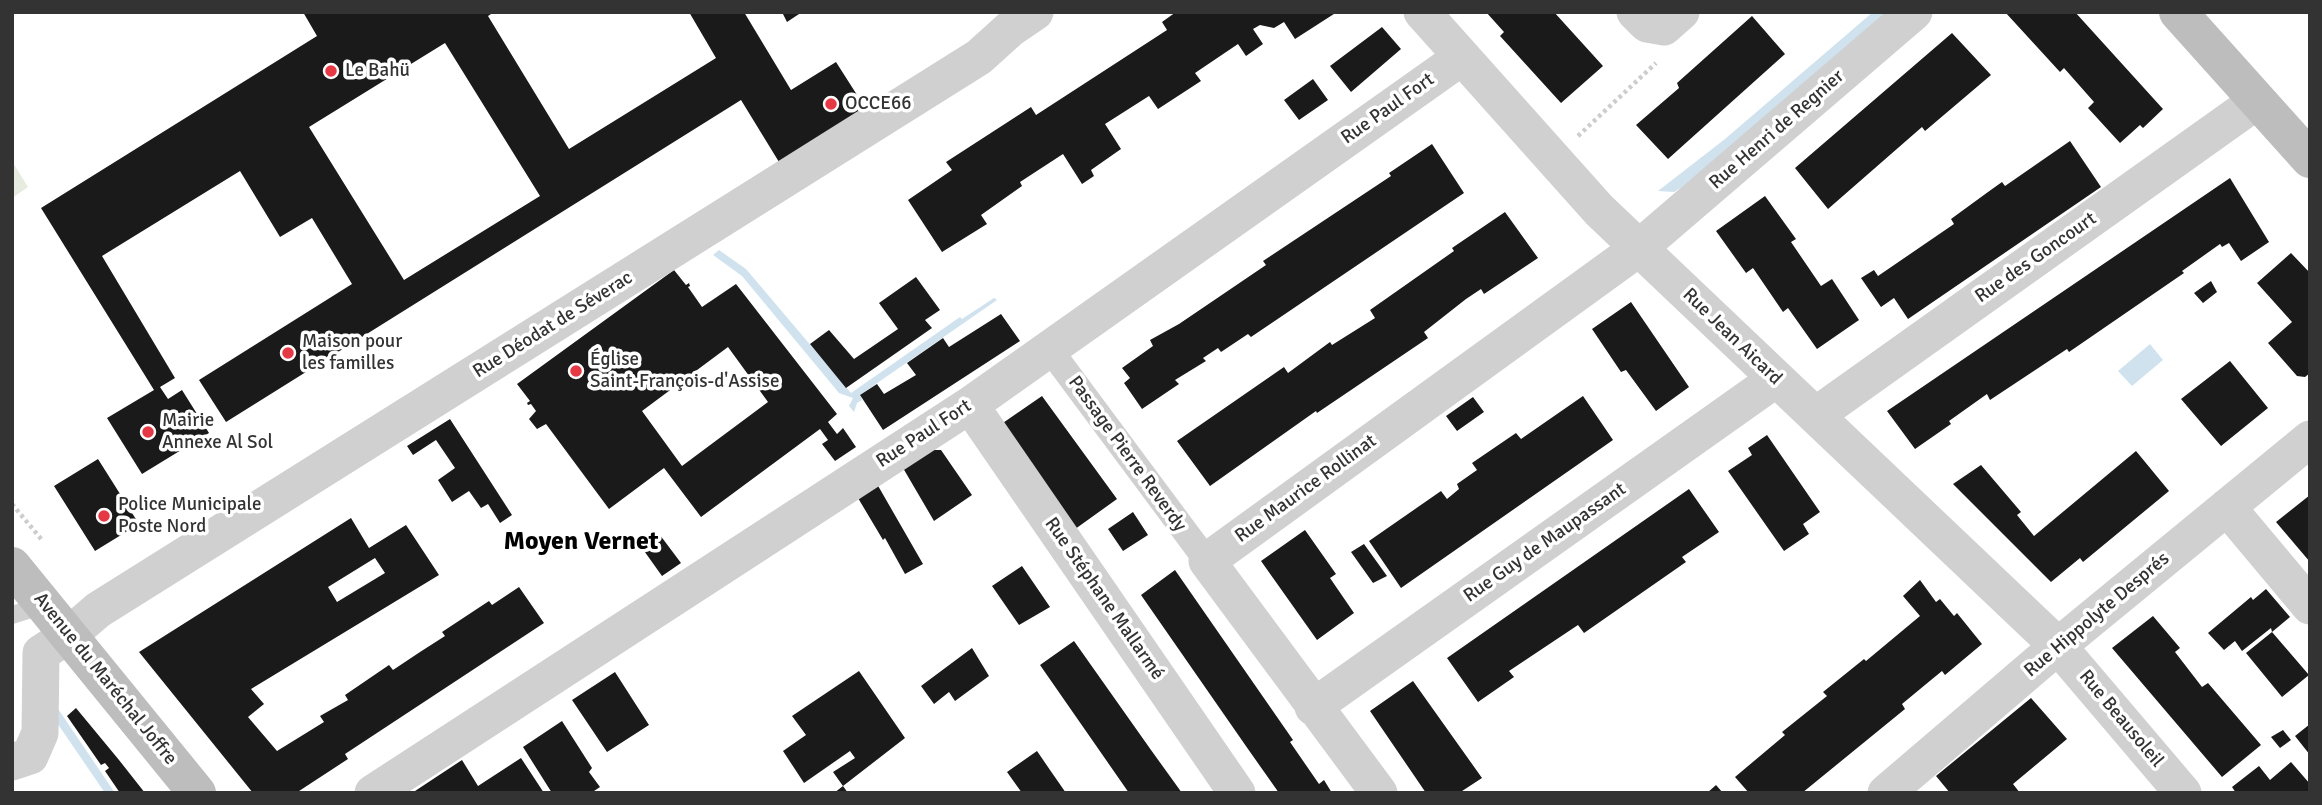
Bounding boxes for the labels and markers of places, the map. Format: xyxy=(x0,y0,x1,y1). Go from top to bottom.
place label: Le Bahü xyxy=(345,60,410,82)
marker: Le Bahü xyxy=(323,63,339,79)
place label: OCCE66 xyxy=(845,93,912,115)
marker: OCCE66 xyxy=(823,96,839,112)
place label: Maison pour les familles xyxy=(302,331,402,375)
marker: Maison pour les familles xyxy=(280,345,296,361)
place label: Église Saint-François-d'Assise xyxy=(590,349,779,393)
marker: Église Saint-François-d'Assise xyxy=(568,363,584,379)
place label: Mairie Annexe Al Sol xyxy=(162,410,273,454)
marker: Mairie Annexe Al Sol xyxy=(140,424,156,440)
place label: Police Municipale Poste Nord xyxy=(118,494,261,538)
marker: Police Municipale Poste Nord xyxy=(96,508,112,524)

